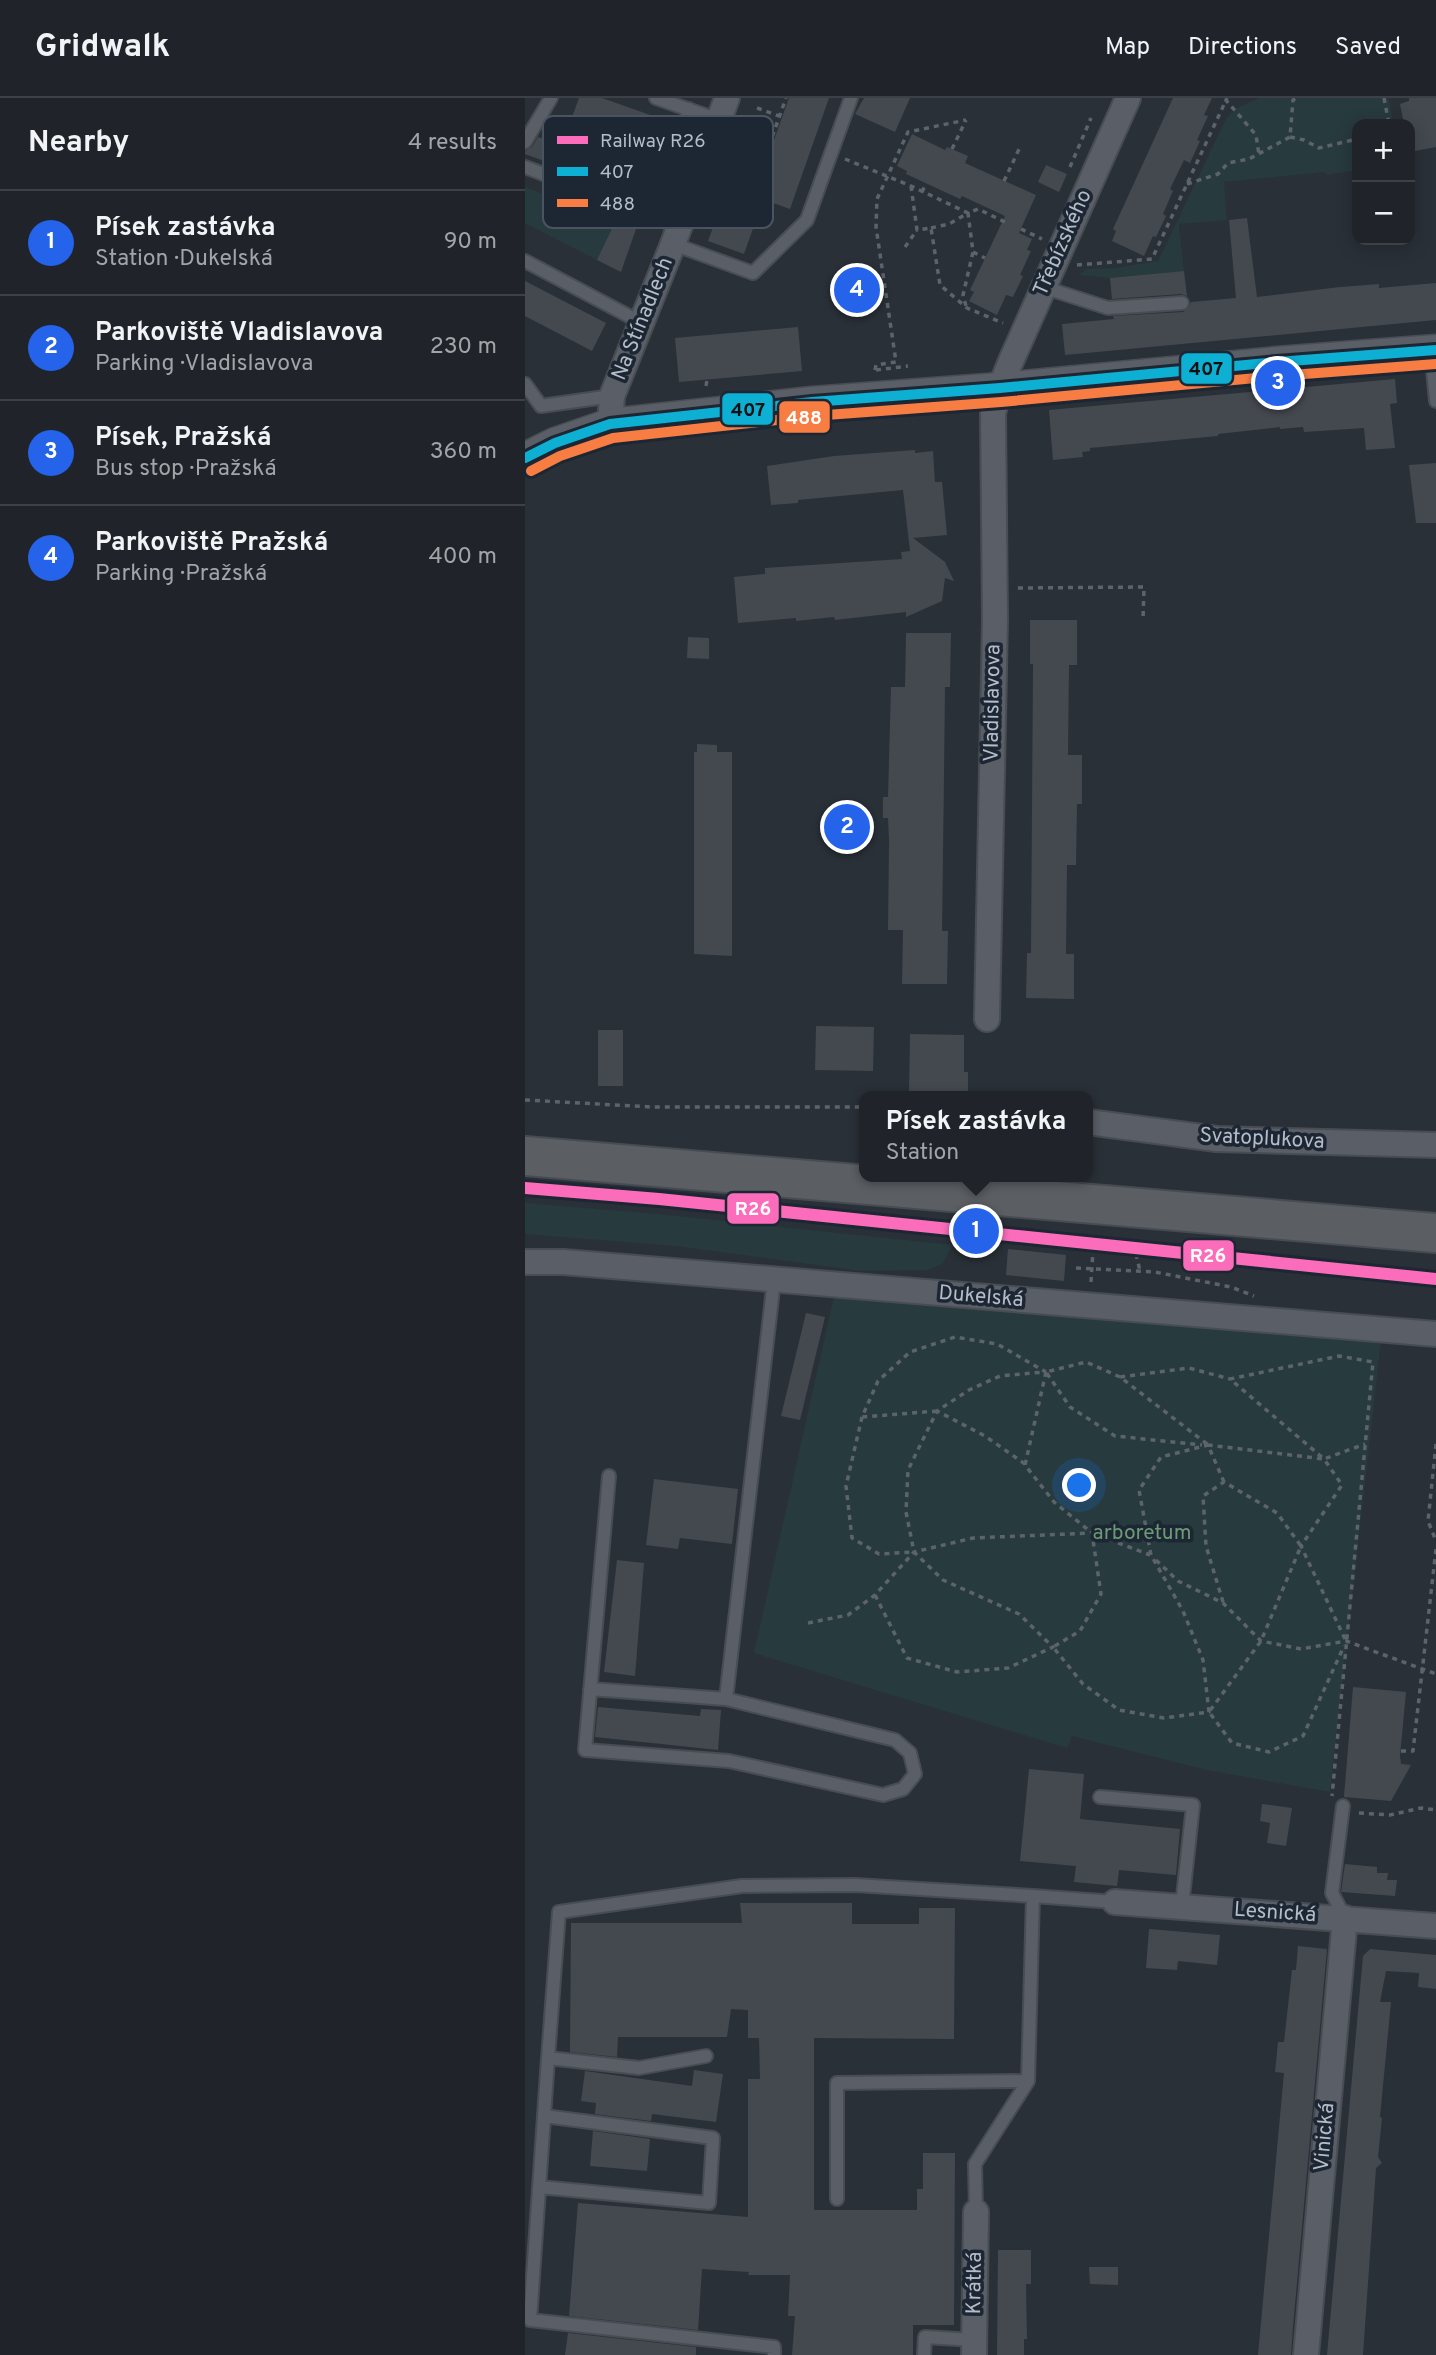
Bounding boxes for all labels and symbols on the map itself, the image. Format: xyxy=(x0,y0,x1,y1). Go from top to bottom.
legend xyxy=(543,116,773,228)
text: Railway R26 xyxy=(600,130,706,154)
text: 407 xyxy=(600,161,633,185)
street label: Třebízského xyxy=(1028,186,1098,300)
text: 488 xyxy=(600,193,635,217)
street label: Na Stínadlech xyxy=(606,253,680,385)
pin: 4 xyxy=(834,264,880,316)
line badge: 407 xyxy=(1180,352,1233,385)
pin: 3 xyxy=(1255,357,1301,409)
text: 407 xyxy=(1189,358,1223,382)
line badge: 407 xyxy=(721,392,774,426)
text: 407 xyxy=(731,399,765,423)
line badge: 488 xyxy=(778,400,831,434)
text: 488 xyxy=(786,407,822,431)
street label: Vladislavova xyxy=(978,644,1008,762)
pin: 2 xyxy=(824,801,870,853)
street label: Svatoplukova xyxy=(1199,1122,1325,1156)
line badge: R26 xyxy=(726,1192,780,1225)
text: R26 xyxy=(735,1198,771,1222)
pin: 1 xyxy=(953,1205,999,1257)
line badge: R26 xyxy=(1182,1239,1235,1272)
text: R26 xyxy=(1190,1245,1226,1269)
street label: Dukelská xyxy=(937,1280,1025,1314)
your location xyxy=(1062,1468,1096,1502)
park label: arboretum xyxy=(1092,1520,1192,1547)
street label: Lesnická xyxy=(1233,1897,1317,1929)
street label: Vinická xyxy=(1309,2102,1341,2172)
street label: Krátká xyxy=(961,2251,989,2315)

